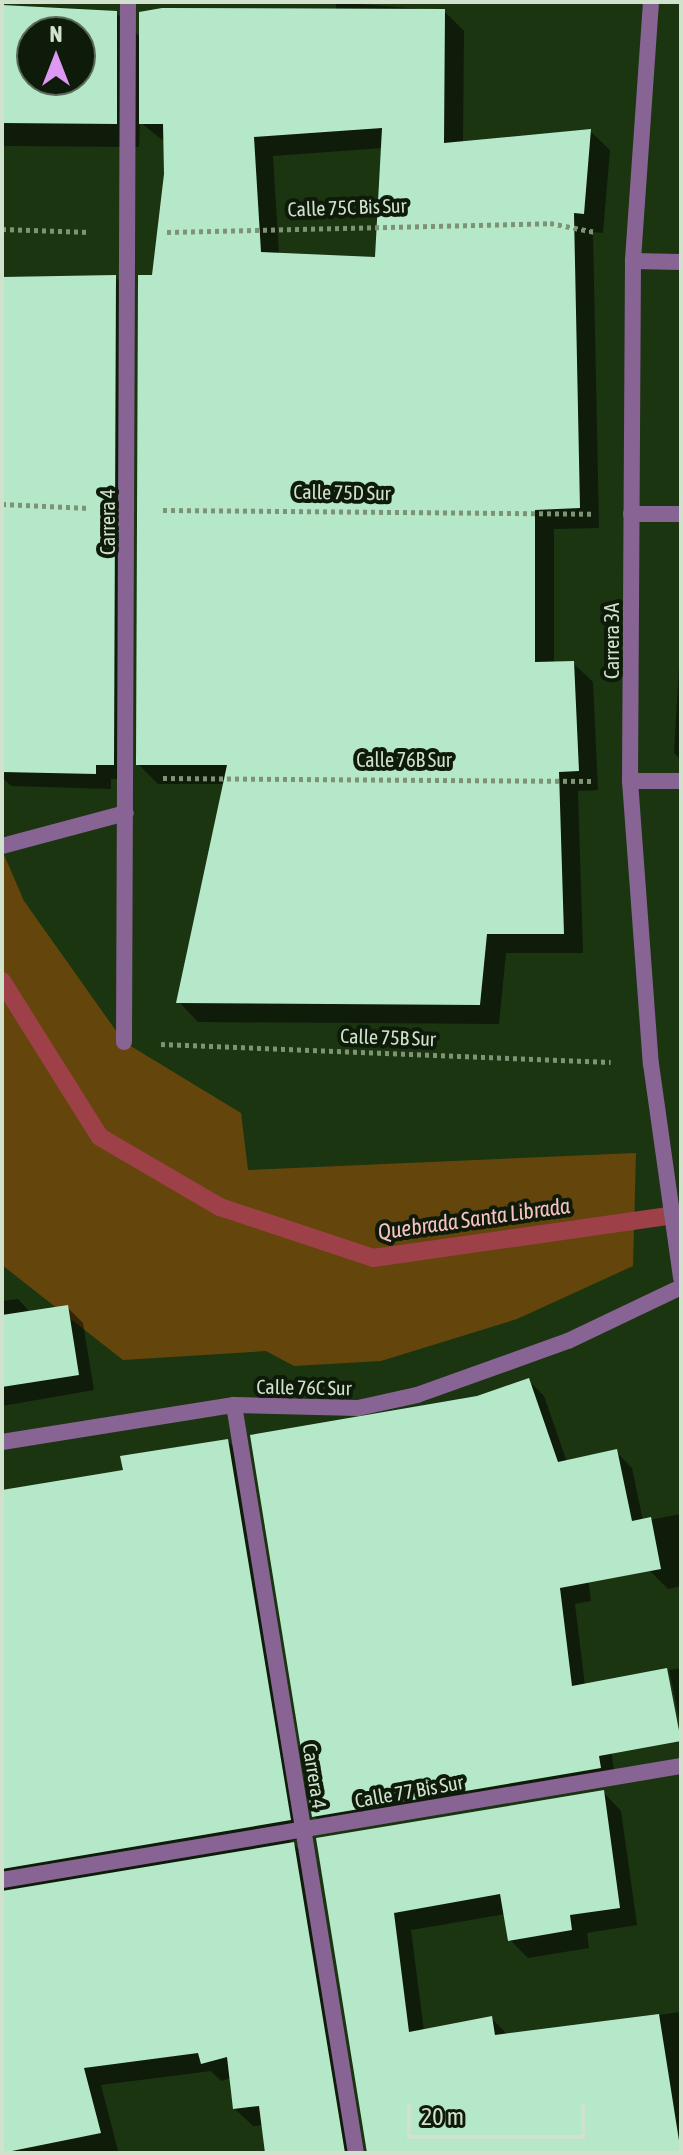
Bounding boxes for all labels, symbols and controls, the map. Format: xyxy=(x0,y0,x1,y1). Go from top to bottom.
north arrow xyxy=(16,16,96,96)
text: N xyxy=(50,21,62,47)
street label: Calle 75C Bis Sur xyxy=(287,193,407,221)
street label: Calle 75D Sur xyxy=(293,479,391,505)
street label: Carrera 4 xyxy=(95,489,119,555)
street label: Carrera 3A xyxy=(599,603,623,679)
street label: Calle 76B Sur xyxy=(356,747,452,771)
street label: Calle 75B Sur xyxy=(340,1023,436,1051)
water label: Quebrada Santa Librada xyxy=(376,1192,572,1246)
street label: Calle 76C Sur xyxy=(256,1374,352,1400)
street label: Carrera 4 xyxy=(298,1741,332,1811)
street label: Calle 77 Bis Sur xyxy=(353,1770,465,1812)
scale bar xyxy=(411,2087,589,2137)
text: 20 m xyxy=(421,2103,464,2130)

